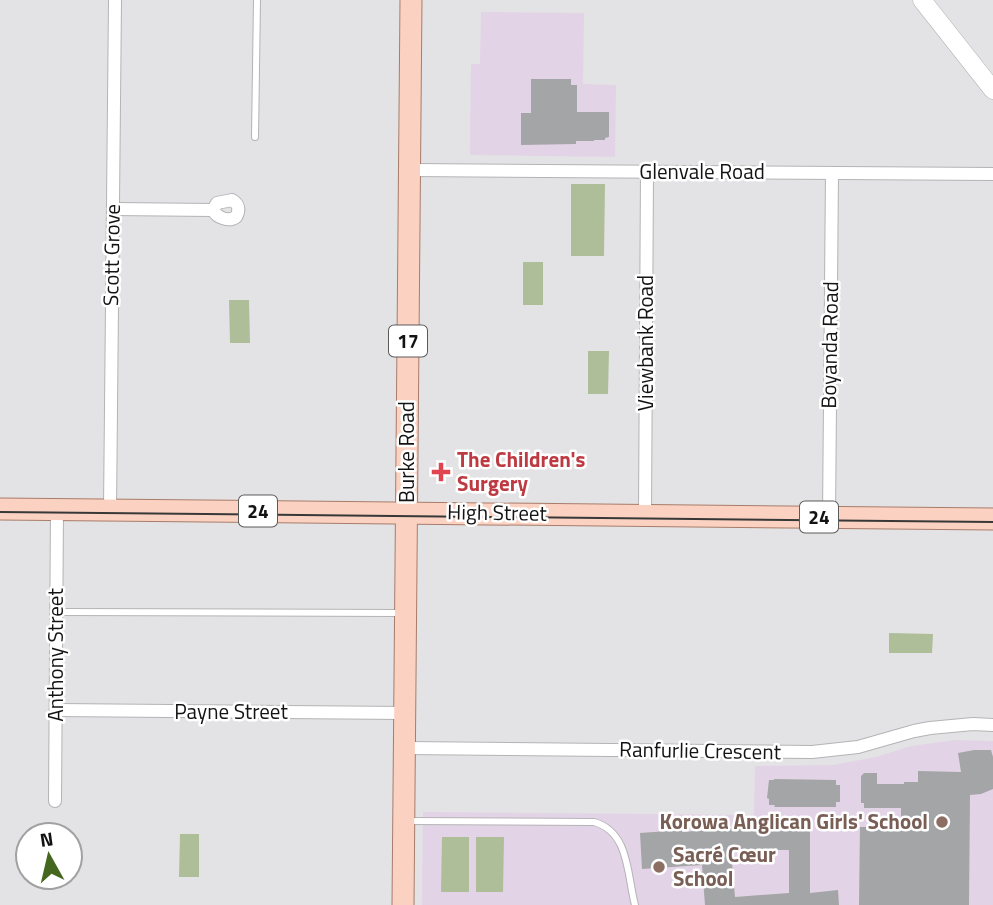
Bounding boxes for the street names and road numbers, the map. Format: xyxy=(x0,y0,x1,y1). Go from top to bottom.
street label: Glenvale Road xyxy=(639,155,765,187)
street label: Scott Grove xyxy=(94,204,128,306)
street label: Viewbank Road xyxy=(629,275,661,411)
street label: Boyanda Road xyxy=(812,281,846,409)
road number: 17 xyxy=(389,326,427,356)
street label: Burke Road xyxy=(390,401,422,503)
street label: High Street xyxy=(447,495,548,529)
road number: 24 xyxy=(239,496,277,526)
road number: 24 xyxy=(800,502,838,532)
street label: Anthony Street xyxy=(39,588,71,722)
street label: Payne Street xyxy=(174,695,288,727)
street label: Ranfurlie Crescent xyxy=(619,733,782,767)

